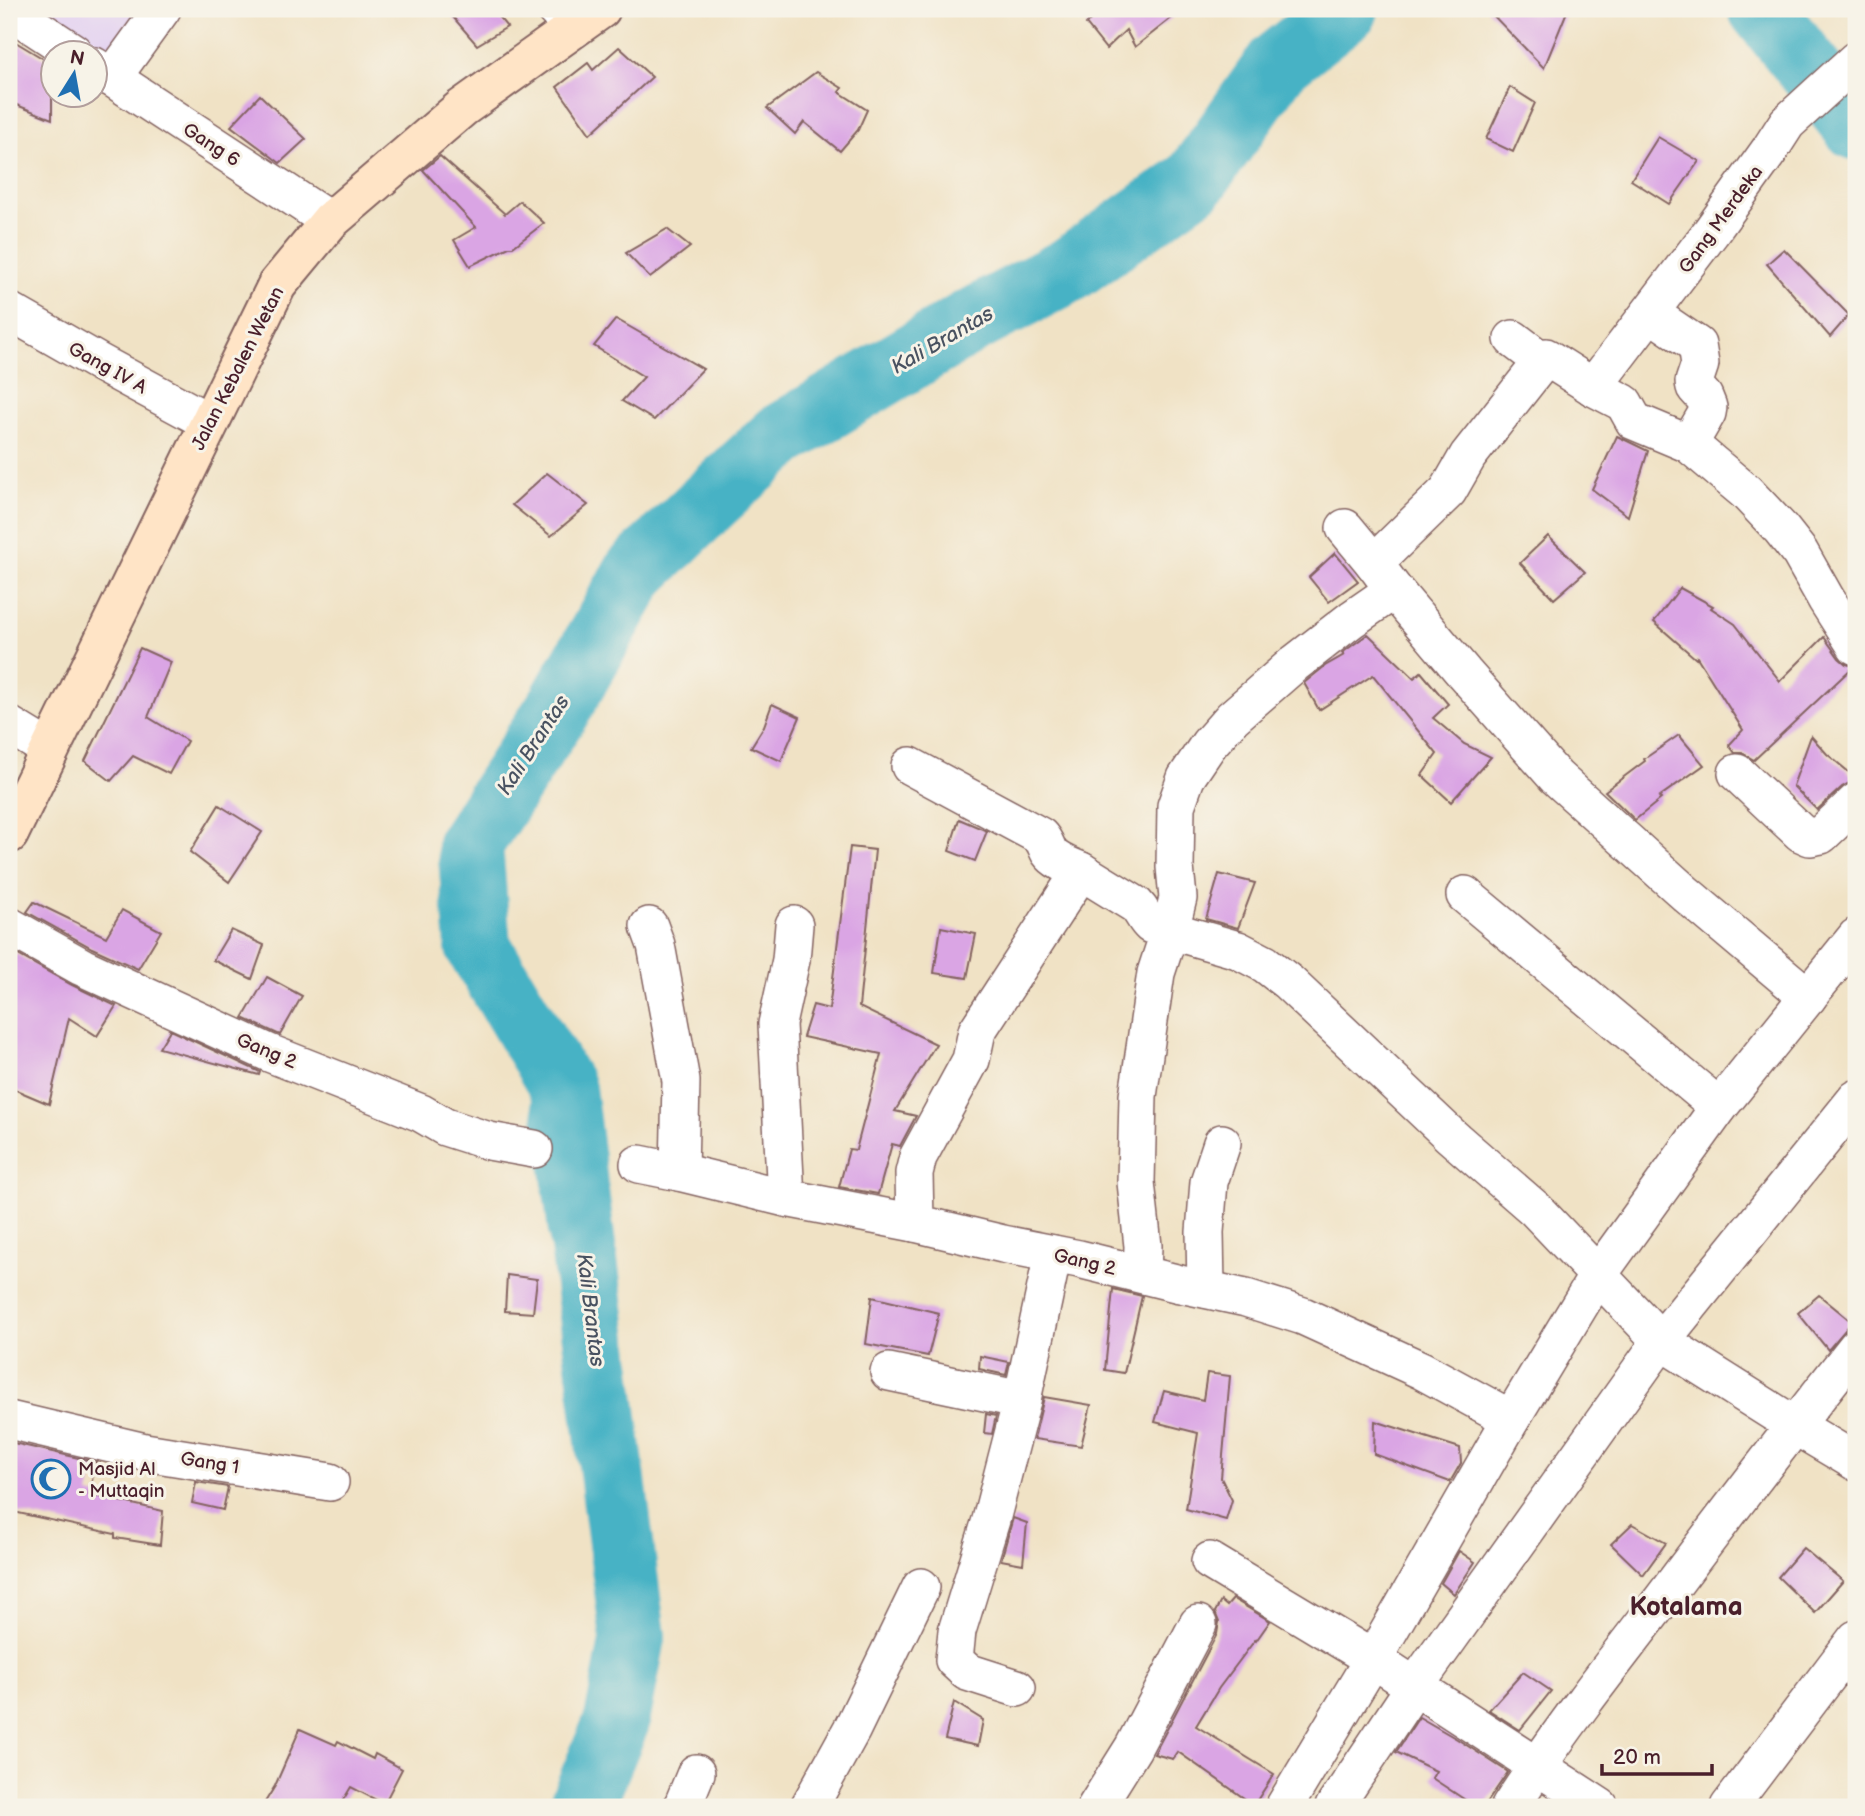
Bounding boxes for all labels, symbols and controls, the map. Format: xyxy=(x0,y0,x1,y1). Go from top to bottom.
north arrow xyxy=(38,38,108,108)
text: N xyxy=(68,46,86,71)
street label: Gang 6 xyxy=(178,118,244,172)
street label: Gang Merdeka xyxy=(1674,161,1768,278)
street label: Jalan Kebalen Wetan xyxy=(187,283,290,454)
water label: Kali Brantas xyxy=(887,301,998,380)
street label: Gang IV A xyxy=(64,337,151,399)
water label: Kali Brantas xyxy=(492,690,575,800)
street label: Gang 2 xyxy=(233,1028,301,1075)
street label: Gang 2 xyxy=(1051,1244,1119,1281)
water label: Kali Brantas xyxy=(571,1252,610,1369)
street label: Gang 1 xyxy=(179,1447,241,1479)
mosque icon: Masjid Al - Muttaqin xyxy=(30,1458,72,1500)
place label: Masjid Al - Muttaqin xyxy=(78,1458,164,1503)
district label: Kotalama xyxy=(1629,1592,1743,1623)
scale bar xyxy=(1602,1732,1713,1776)
text: 20 m xyxy=(1613,1745,1661,1770)

